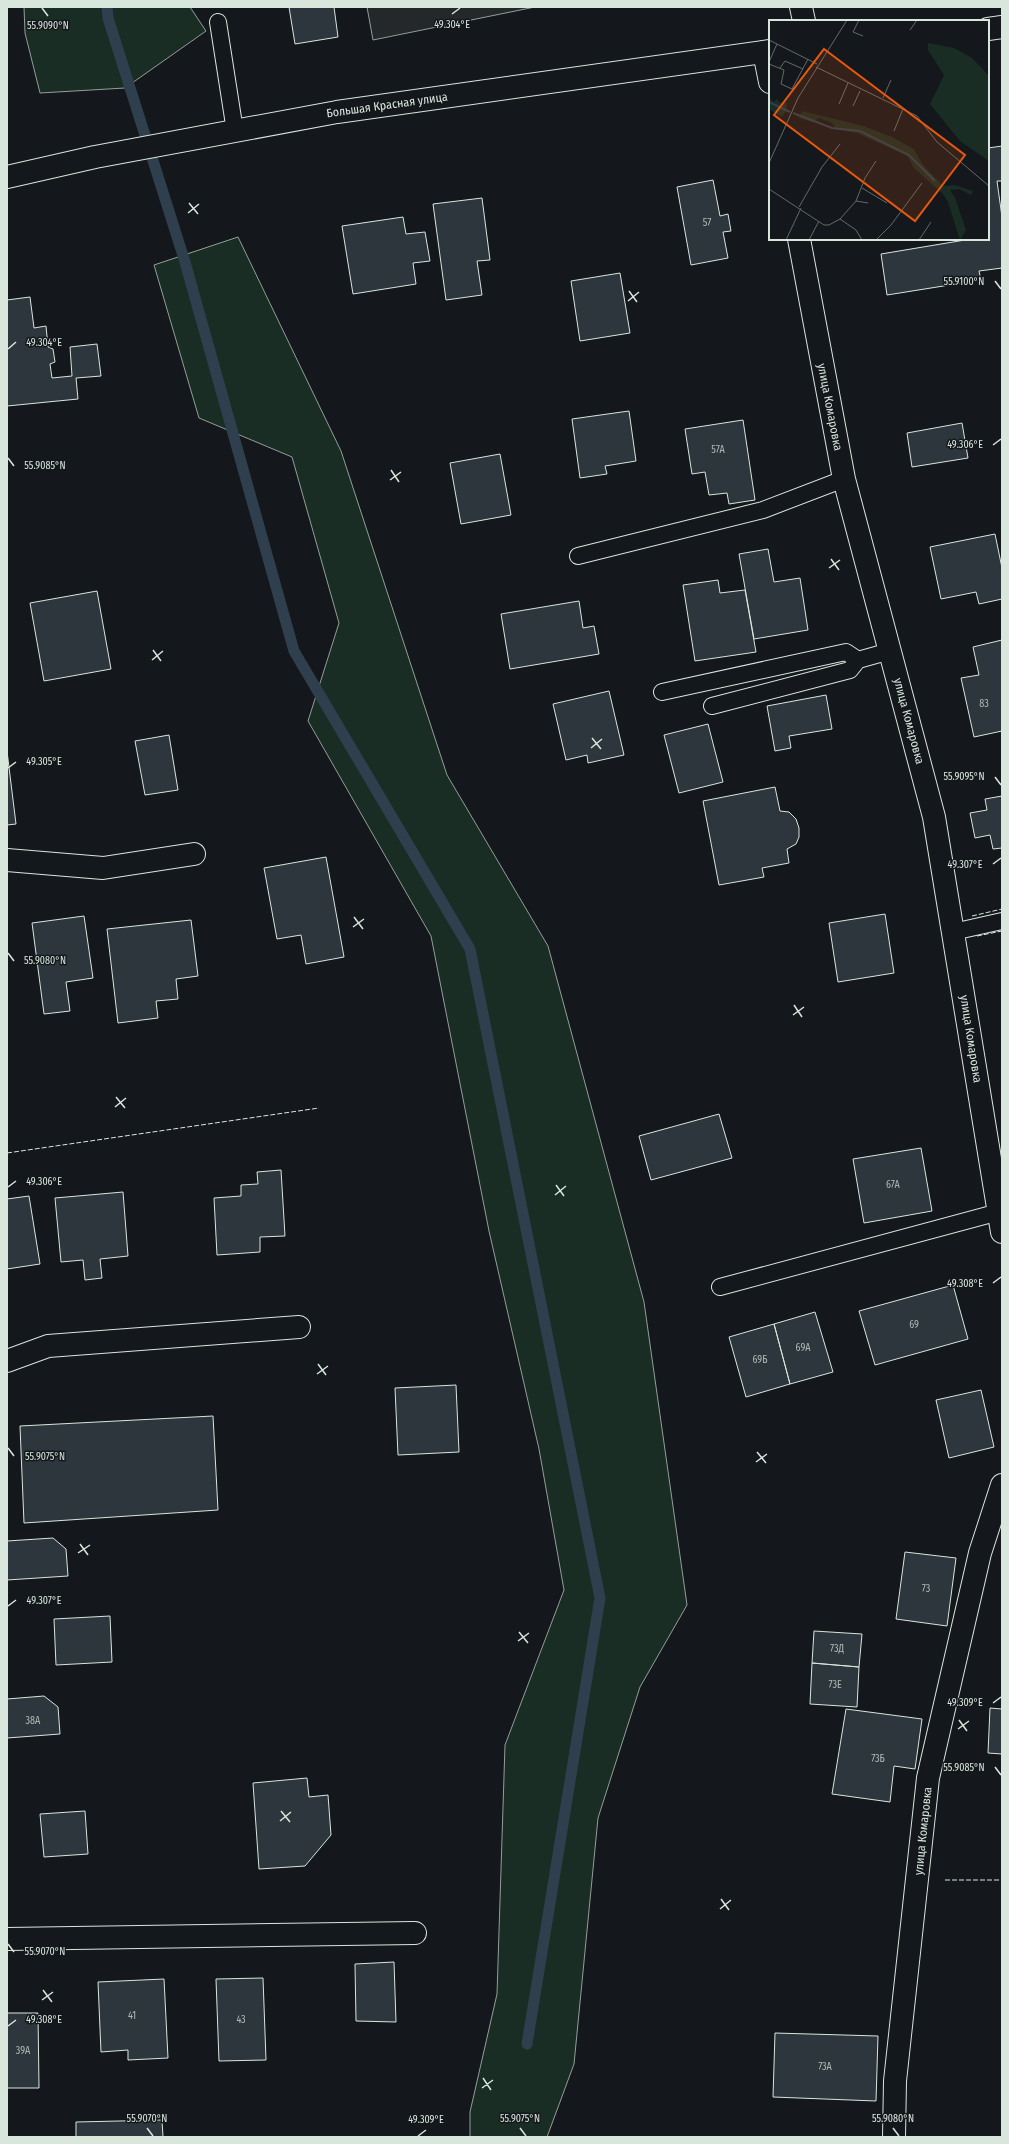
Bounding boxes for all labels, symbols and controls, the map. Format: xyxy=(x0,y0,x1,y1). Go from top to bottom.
text: 49.304°E xyxy=(434,19,470,31)
text: 55.9090°N xyxy=(27,20,69,32)
inset map xyxy=(769,20,989,240)
street label: Большая Красная улица xyxy=(325,90,449,120)
house number: 57 xyxy=(703,217,711,229)
text: 55.9100°N xyxy=(944,276,984,288)
text: 49.304°E xyxy=(26,337,62,349)
street label: улица Комаровка xyxy=(815,362,845,452)
text: 49.306°E xyxy=(947,439,983,451)
house number: 57А xyxy=(711,444,725,456)
text: 55.9085°N xyxy=(24,460,66,472)
street label: улица Комаровка xyxy=(891,676,927,766)
house number: 83 xyxy=(979,698,989,710)
text: 49.305°E xyxy=(26,756,62,768)
text: 55.9095°N xyxy=(943,771,985,783)
text: 49.307°E xyxy=(948,859,983,871)
text: 55.9080°N xyxy=(24,955,66,967)
street label: улица Комаровка xyxy=(957,994,985,1084)
text: 49.306°E xyxy=(26,1176,62,1188)
house number: 67А xyxy=(886,1179,901,1191)
text: 49.308°E xyxy=(947,1278,983,1290)
house number: 69 xyxy=(909,1319,919,1331)
house number: 69А xyxy=(796,1342,811,1354)
house number: 69Б xyxy=(753,1354,767,1366)
text: 55.9075°N xyxy=(25,1451,65,1463)
house number: 73 xyxy=(922,1583,931,1595)
text: 49.307°E xyxy=(27,1595,62,1607)
house number: 73Д xyxy=(830,1643,844,1655)
house number: 73Е xyxy=(828,1679,842,1691)
text: 49.309°E xyxy=(947,1697,983,1709)
house number: 38А xyxy=(26,1715,41,1727)
house number: 73Б xyxy=(871,1753,885,1765)
text: 55.9085°N xyxy=(943,1762,985,1774)
street label: улица Комаровка xyxy=(911,1786,935,1876)
text: 55.9070°N xyxy=(25,1946,65,1958)
house number: 41 xyxy=(128,2010,136,2022)
text: 49.308°E xyxy=(26,2014,62,2026)
house number: 43 xyxy=(236,2014,246,2026)
house number: 39А xyxy=(16,2045,31,2057)
house number: 73А xyxy=(818,2061,833,2073)
text: 55.9070°N xyxy=(127,2113,167,2125)
text: 55.9075°N xyxy=(500,2113,540,2125)
text: 55.9080°N xyxy=(872,2113,914,2125)
text: 49.309°E xyxy=(408,2114,444,2126)

